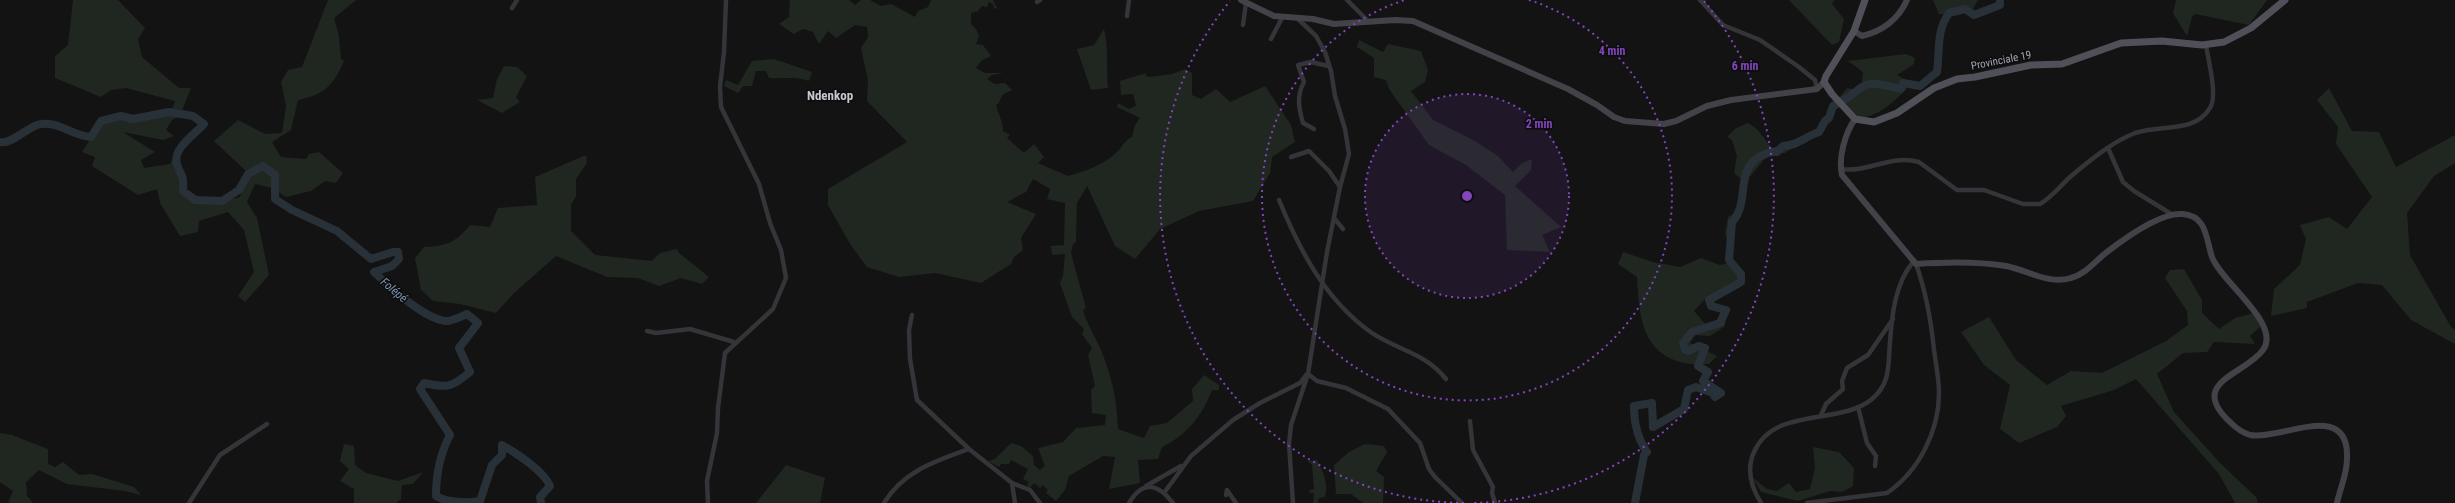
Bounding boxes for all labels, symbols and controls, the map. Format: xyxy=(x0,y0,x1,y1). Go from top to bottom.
text: 4 min xyxy=(1599,44,1625,58)
street label: Provinciale 19 xyxy=(1970,48,2032,73)
text: 6 min xyxy=(1732,59,1758,73)
district label: Ndenkop xyxy=(807,88,853,103)
text: 2 min xyxy=(1526,117,1552,131)
centre of rings xyxy=(1460,189,1474,203)
water label: Folépé xyxy=(378,275,411,306)

